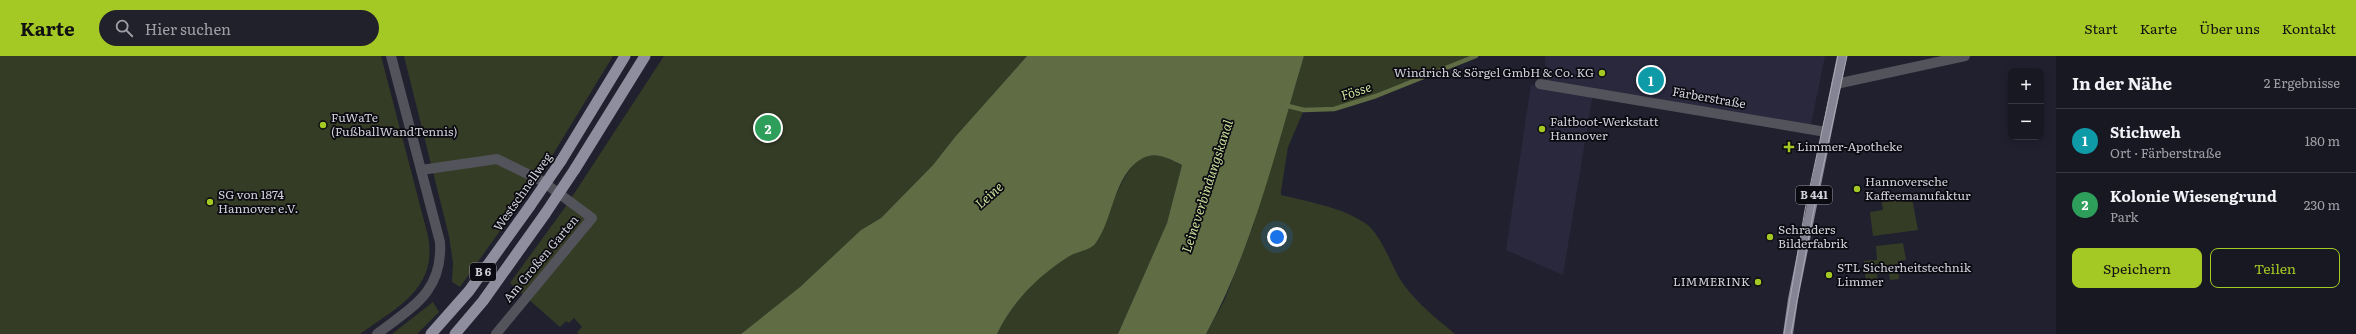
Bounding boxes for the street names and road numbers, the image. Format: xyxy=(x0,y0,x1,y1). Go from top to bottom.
street label: Färberstraße xyxy=(1671,82,1747,112)
street label: Westschnellweg xyxy=(488,148,556,234)
road number: B 441 xyxy=(1796,186,1832,204)
street label: Am Großen Garten xyxy=(498,211,582,306)
road number: B 6 xyxy=(470,263,496,281)

